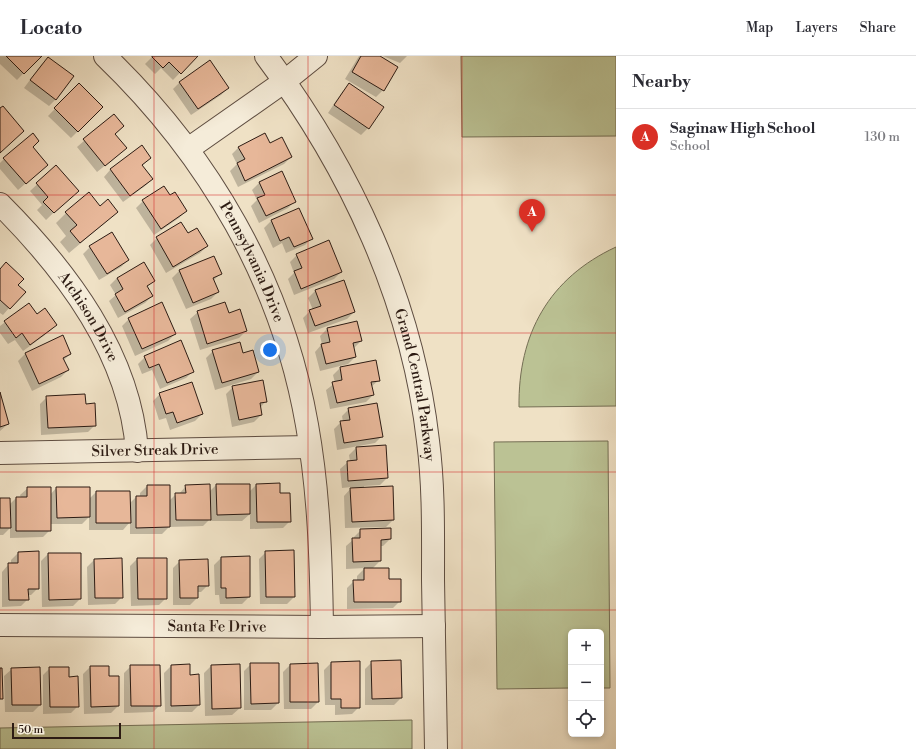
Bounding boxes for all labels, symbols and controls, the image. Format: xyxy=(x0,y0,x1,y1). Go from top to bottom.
text: Locato xyxy=(20,16,82,40)
text: Map xyxy=(746,19,773,37)
text: Layers xyxy=(795,19,838,37)
text: Share xyxy=(860,19,896,37)
text: Nearby xyxy=(632,71,691,93)
text: Saginaw High School xyxy=(670,119,815,138)
text: A xyxy=(640,129,650,145)
text: 130 m xyxy=(865,129,900,145)
text: School xyxy=(670,138,710,154)
street label: Pennsylvania Drive xyxy=(215,198,289,325)
pin: A xyxy=(519,199,545,232)
street label: Atchison Drive xyxy=(53,267,123,365)
street label: Grand Central Parkway xyxy=(390,306,440,463)
your location xyxy=(260,340,280,360)
street label: Silver Streak Drive xyxy=(91,439,219,461)
street label: Santa Fe Drive xyxy=(167,617,267,636)
map controls xyxy=(568,629,604,737)
button: + xyxy=(568,629,604,665)
button: − xyxy=(568,665,604,701)
button: locate xyxy=(568,701,604,737)
scale bar xyxy=(12,721,121,740)
text: 50 m xyxy=(18,723,43,737)

